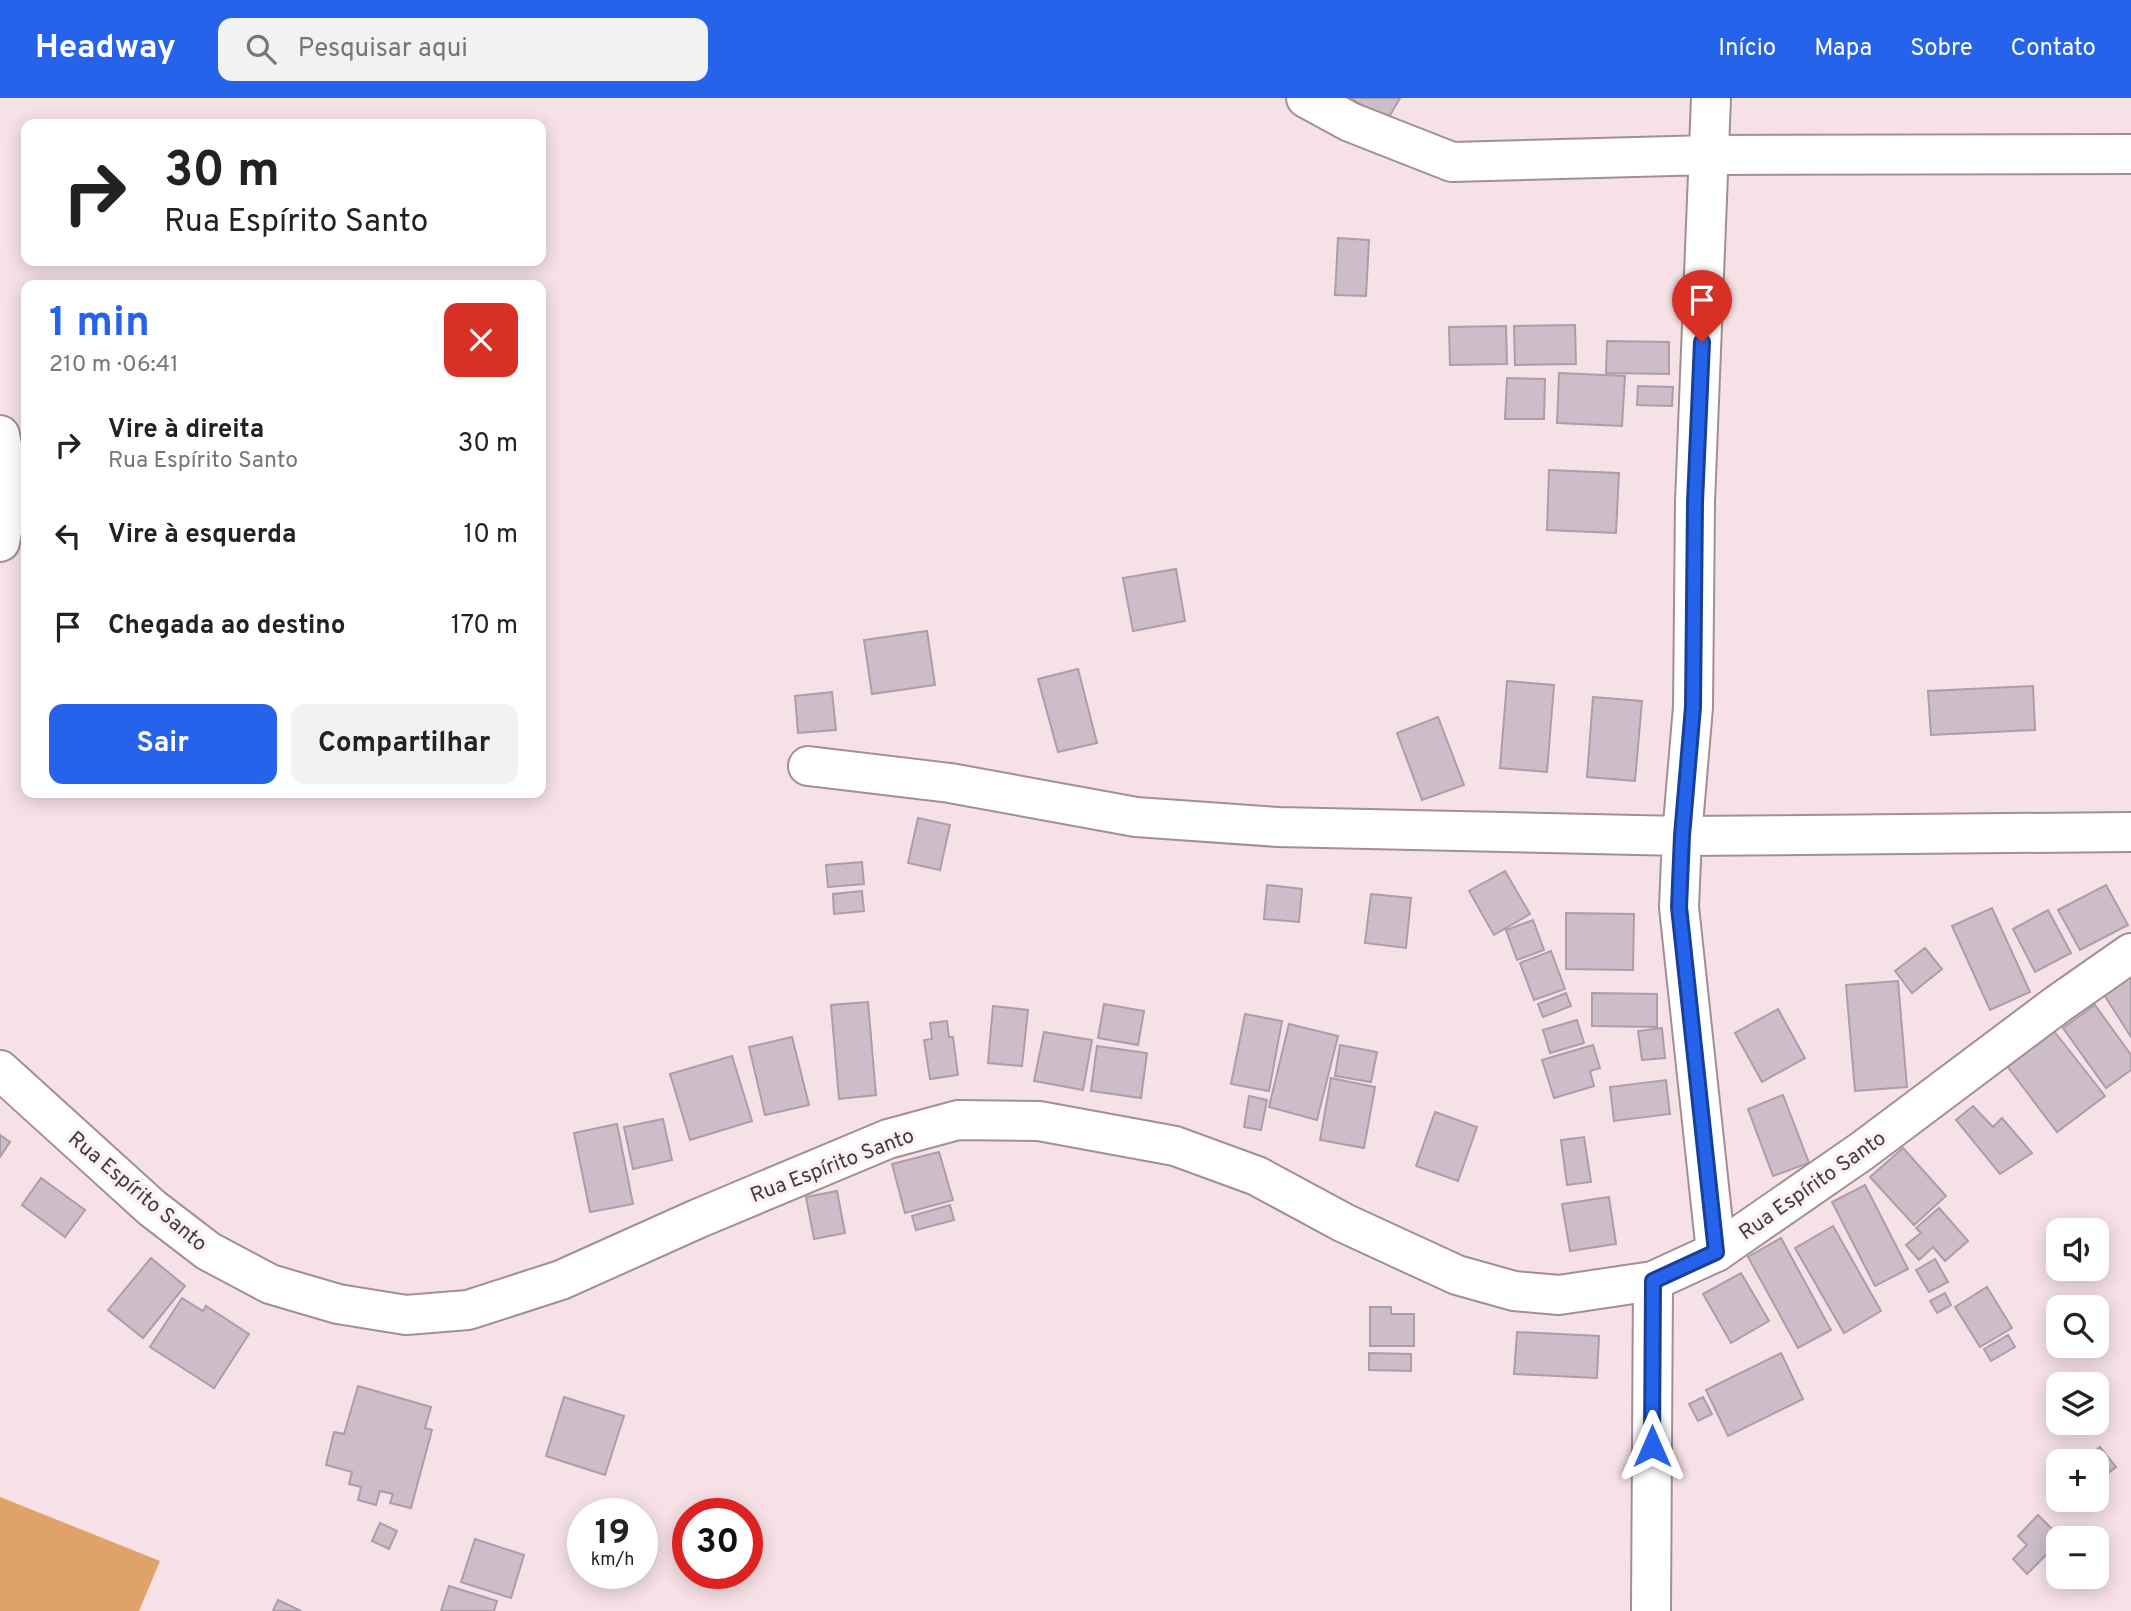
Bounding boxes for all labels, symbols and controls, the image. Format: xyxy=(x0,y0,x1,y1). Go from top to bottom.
search box xyxy=(218,18,708,81)
text: Headway xyxy=(35,28,176,70)
icon: search xyxy=(242,30,280,68)
text: Pesquisar aqui xyxy=(298,33,468,66)
text: Início xyxy=(1718,34,1776,64)
text: Mapa xyxy=(1814,34,1872,64)
text: Sobre xyxy=(1910,34,1973,64)
text: Contato xyxy=(2011,34,2096,64)
text: 30 m xyxy=(164,142,280,204)
icon: right xyxy=(49,147,140,238)
text: Rua Espírito Santo xyxy=(164,203,428,243)
pin xyxy=(1672,270,1732,342)
icon: arrive xyxy=(1683,281,1721,319)
text: 1 min xyxy=(49,298,150,351)
button: close xyxy=(444,303,518,377)
text: 210 m · 06:41 xyxy=(49,351,179,380)
text: Vire à direita xyxy=(108,414,264,447)
icon: right xyxy=(49,426,87,464)
text: 30 m xyxy=(458,428,518,461)
text: Rua Espírito Santo xyxy=(108,447,298,476)
icon: left xyxy=(49,517,87,555)
text: Vire à esquerda xyxy=(108,519,296,552)
text: 10 m xyxy=(463,519,518,552)
icon: arrive xyxy=(49,608,87,646)
text: Chegada ao destino xyxy=(108,610,345,643)
text: 170 m xyxy=(451,610,518,643)
button: Sair xyxy=(49,704,277,784)
button: Compartilhar xyxy=(291,704,518,784)
street label: Rua Espírito Santo xyxy=(747,1123,918,1210)
street label: Rua Espírito Santo xyxy=(1734,1125,1892,1247)
street label: Rua Espírito Santo xyxy=(62,1126,212,1258)
map controls xyxy=(2046,1218,2109,1589)
button: sound xyxy=(2046,1218,2109,1281)
button: search xyxy=(2046,1295,2109,1358)
button: layers xyxy=(2046,1372,2109,1435)
position arrow xyxy=(1615,1409,1689,1483)
button: + xyxy=(2046,1449,2109,1512)
speed limit sign: 30 xyxy=(672,1498,763,1589)
text: 19 xyxy=(595,1512,630,1556)
button: − xyxy=(2046,1526,2109,1589)
text: km/h xyxy=(591,1549,634,1572)

